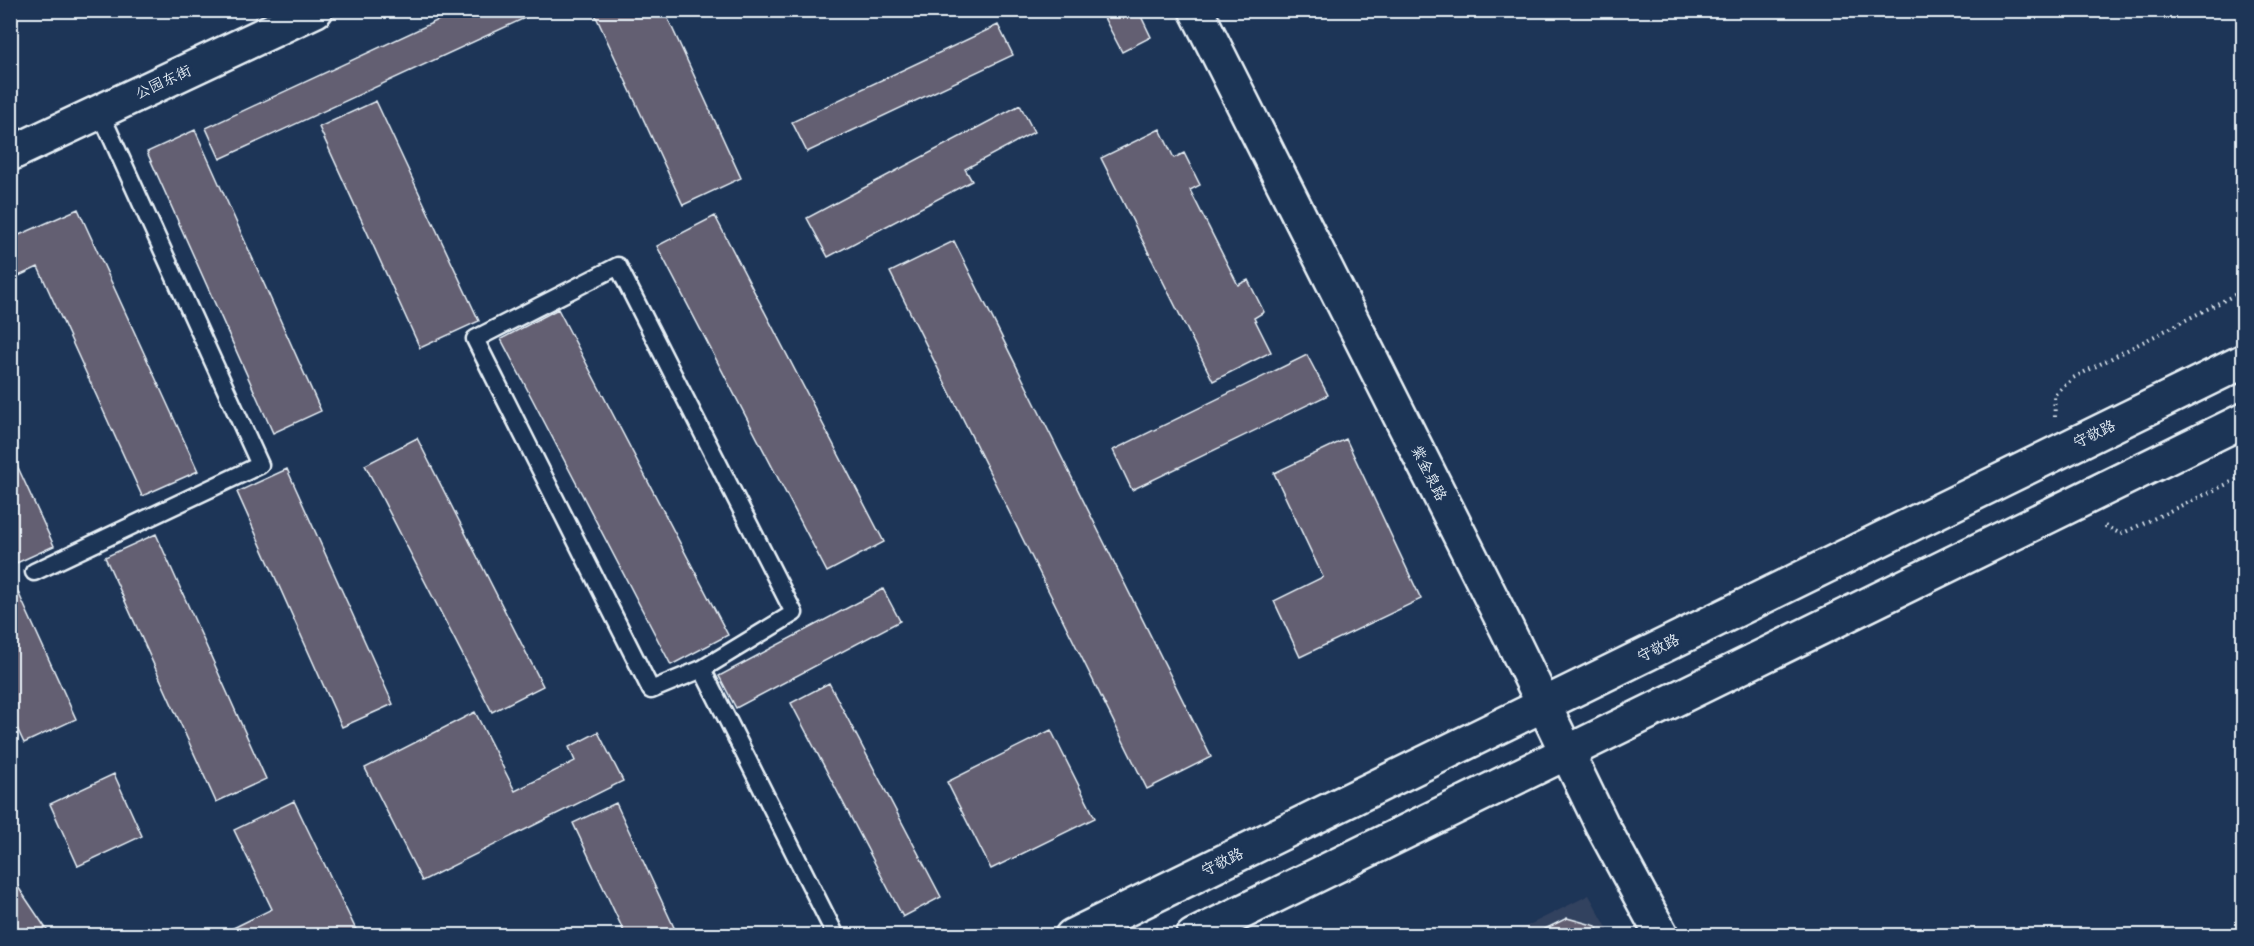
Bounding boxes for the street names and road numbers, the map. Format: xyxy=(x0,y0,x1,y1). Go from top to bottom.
street label: 公园东街 xyxy=(132,60,194,104)
street label: 守敬路 xyxy=(2069,415,2119,453)
street label: 紫金泉路 xyxy=(1406,442,1452,504)
street label: 守敬路 xyxy=(1633,629,1683,667)
street label: 守敬路 xyxy=(1197,843,1247,881)

